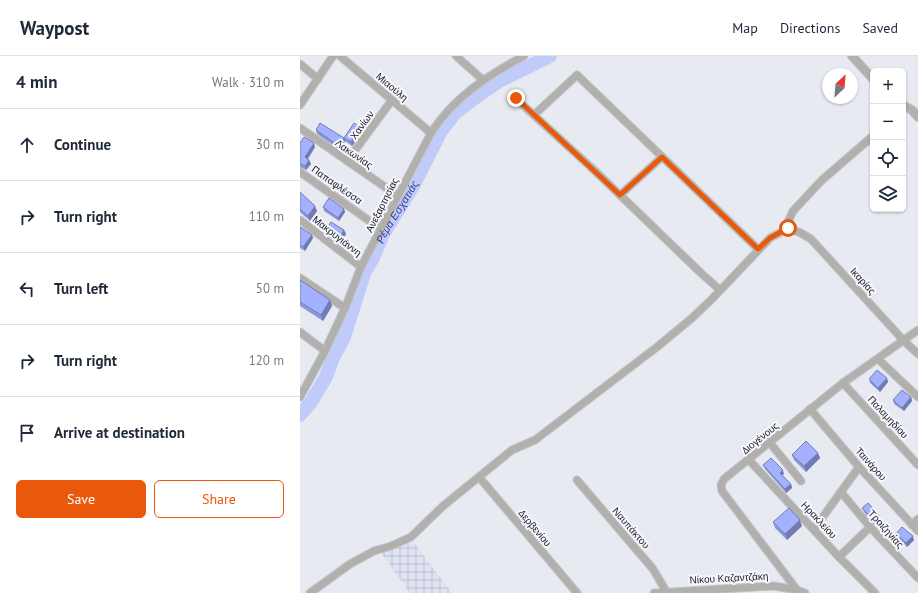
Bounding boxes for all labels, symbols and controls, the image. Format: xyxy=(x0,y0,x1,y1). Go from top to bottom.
text: Waypost xyxy=(20,16,89,40)
text: Map xyxy=(732,19,758,37)
text: Directions xyxy=(780,19,840,37)
text: Saved xyxy=(862,19,898,37)
north arrow xyxy=(822,68,858,104)
map controls xyxy=(870,68,906,212)
button: + xyxy=(870,68,906,104)
street label: Μιαούλη xyxy=(373,70,411,104)
text: 4 min xyxy=(16,71,57,93)
text: Walk · 310 m xyxy=(212,74,284,91)
route end xyxy=(507,89,525,107)
button: − xyxy=(870,104,906,140)
street label: Χανίων xyxy=(347,108,377,142)
icon: ahead xyxy=(16,134,38,156)
text: Continue xyxy=(54,135,111,154)
text: 30 m xyxy=(256,136,284,153)
street label: Λακωνίας xyxy=(333,136,375,172)
button: locate xyxy=(870,140,906,176)
street label: Παπαφλέσσα xyxy=(309,163,365,207)
street label: Ανεξαρτησίας xyxy=(363,175,401,235)
button: layers xyxy=(870,176,906,212)
water label: Ρέμα Εσχατιάς xyxy=(373,177,422,245)
icon: right xyxy=(16,206,38,228)
text: Turn right xyxy=(54,207,117,226)
text: 110 m xyxy=(249,208,284,225)
street label: Μακρυγιάννη xyxy=(310,213,364,259)
route start xyxy=(779,219,797,237)
street label: Ικαρίας xyxy=(847,265,879,297)
icon: left xyxy=(16,278,38,300)
text: Turn left xyxy=(54,279,108,298)
text: 50 m xyxy=(256,280,284,297)
icon: right xyxy=(16,350,38,372)
text: Turn right xyxy=(54,351,117,370)
text: 120 m xyxy=(249,352,284,369)
street label: Παλαμηδίου xyxy=(865,393,911,441)
street label: Διογένους xyxy=(739,419,781,457)
icon: arrive xyxy=(16,422,38,444)
text: Arrive at destination xyxy=(54,423,185,442)
street label: Ταινάρου xyxy=(853,445,889,483)
button: Save xyxy=(16,480,146,518)
button: Share xyxy=(154,480,284,518)
street label: Ηρακλείου xyxy=(798,499,840,541)
street label: Ναυπάκτου xyxy=(609,505,653,551)
street label: Δερβενίου xyxy=(516,507,554,549)
street label: Τροιζηνίας xyxy=(865,507,907,551)
street label: Νίκου Καζαντζάκη xyxy=(689,569,769,587)

